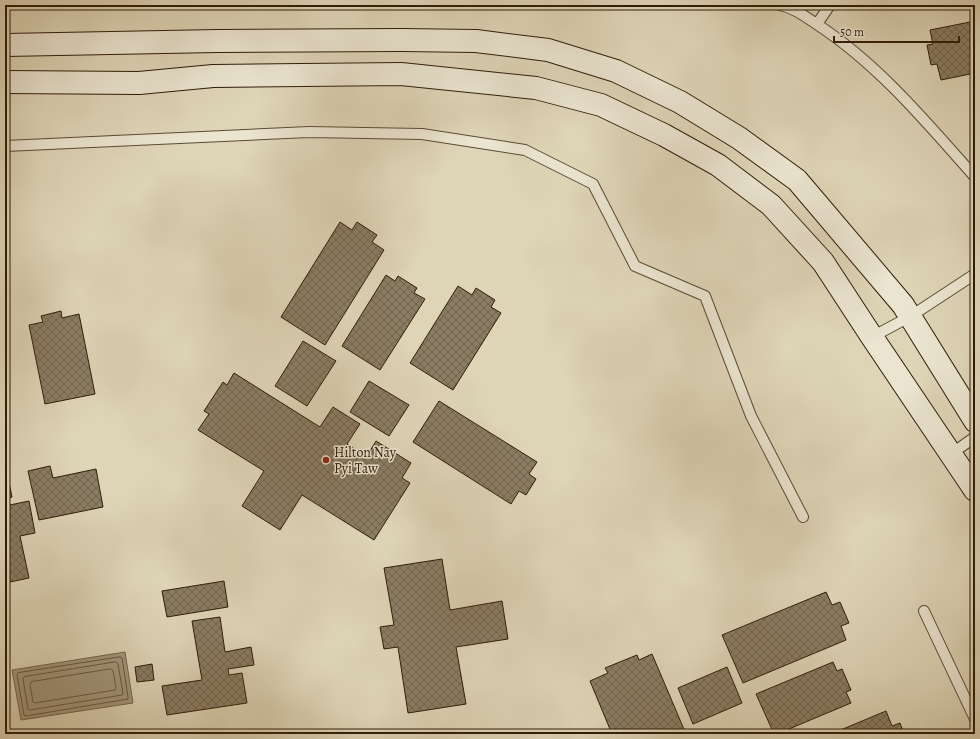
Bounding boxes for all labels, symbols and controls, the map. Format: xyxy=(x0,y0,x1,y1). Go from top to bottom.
scale bar xyxy=(834,18,959,44)
text: 50 m xyxy=(840,24,864,40)
place label: Hilton Nay Pyi Taw xyxy=(334,443,397,478)
marker: Hilton Nay Pyi Taw xyxy=(321,455,331,465)

